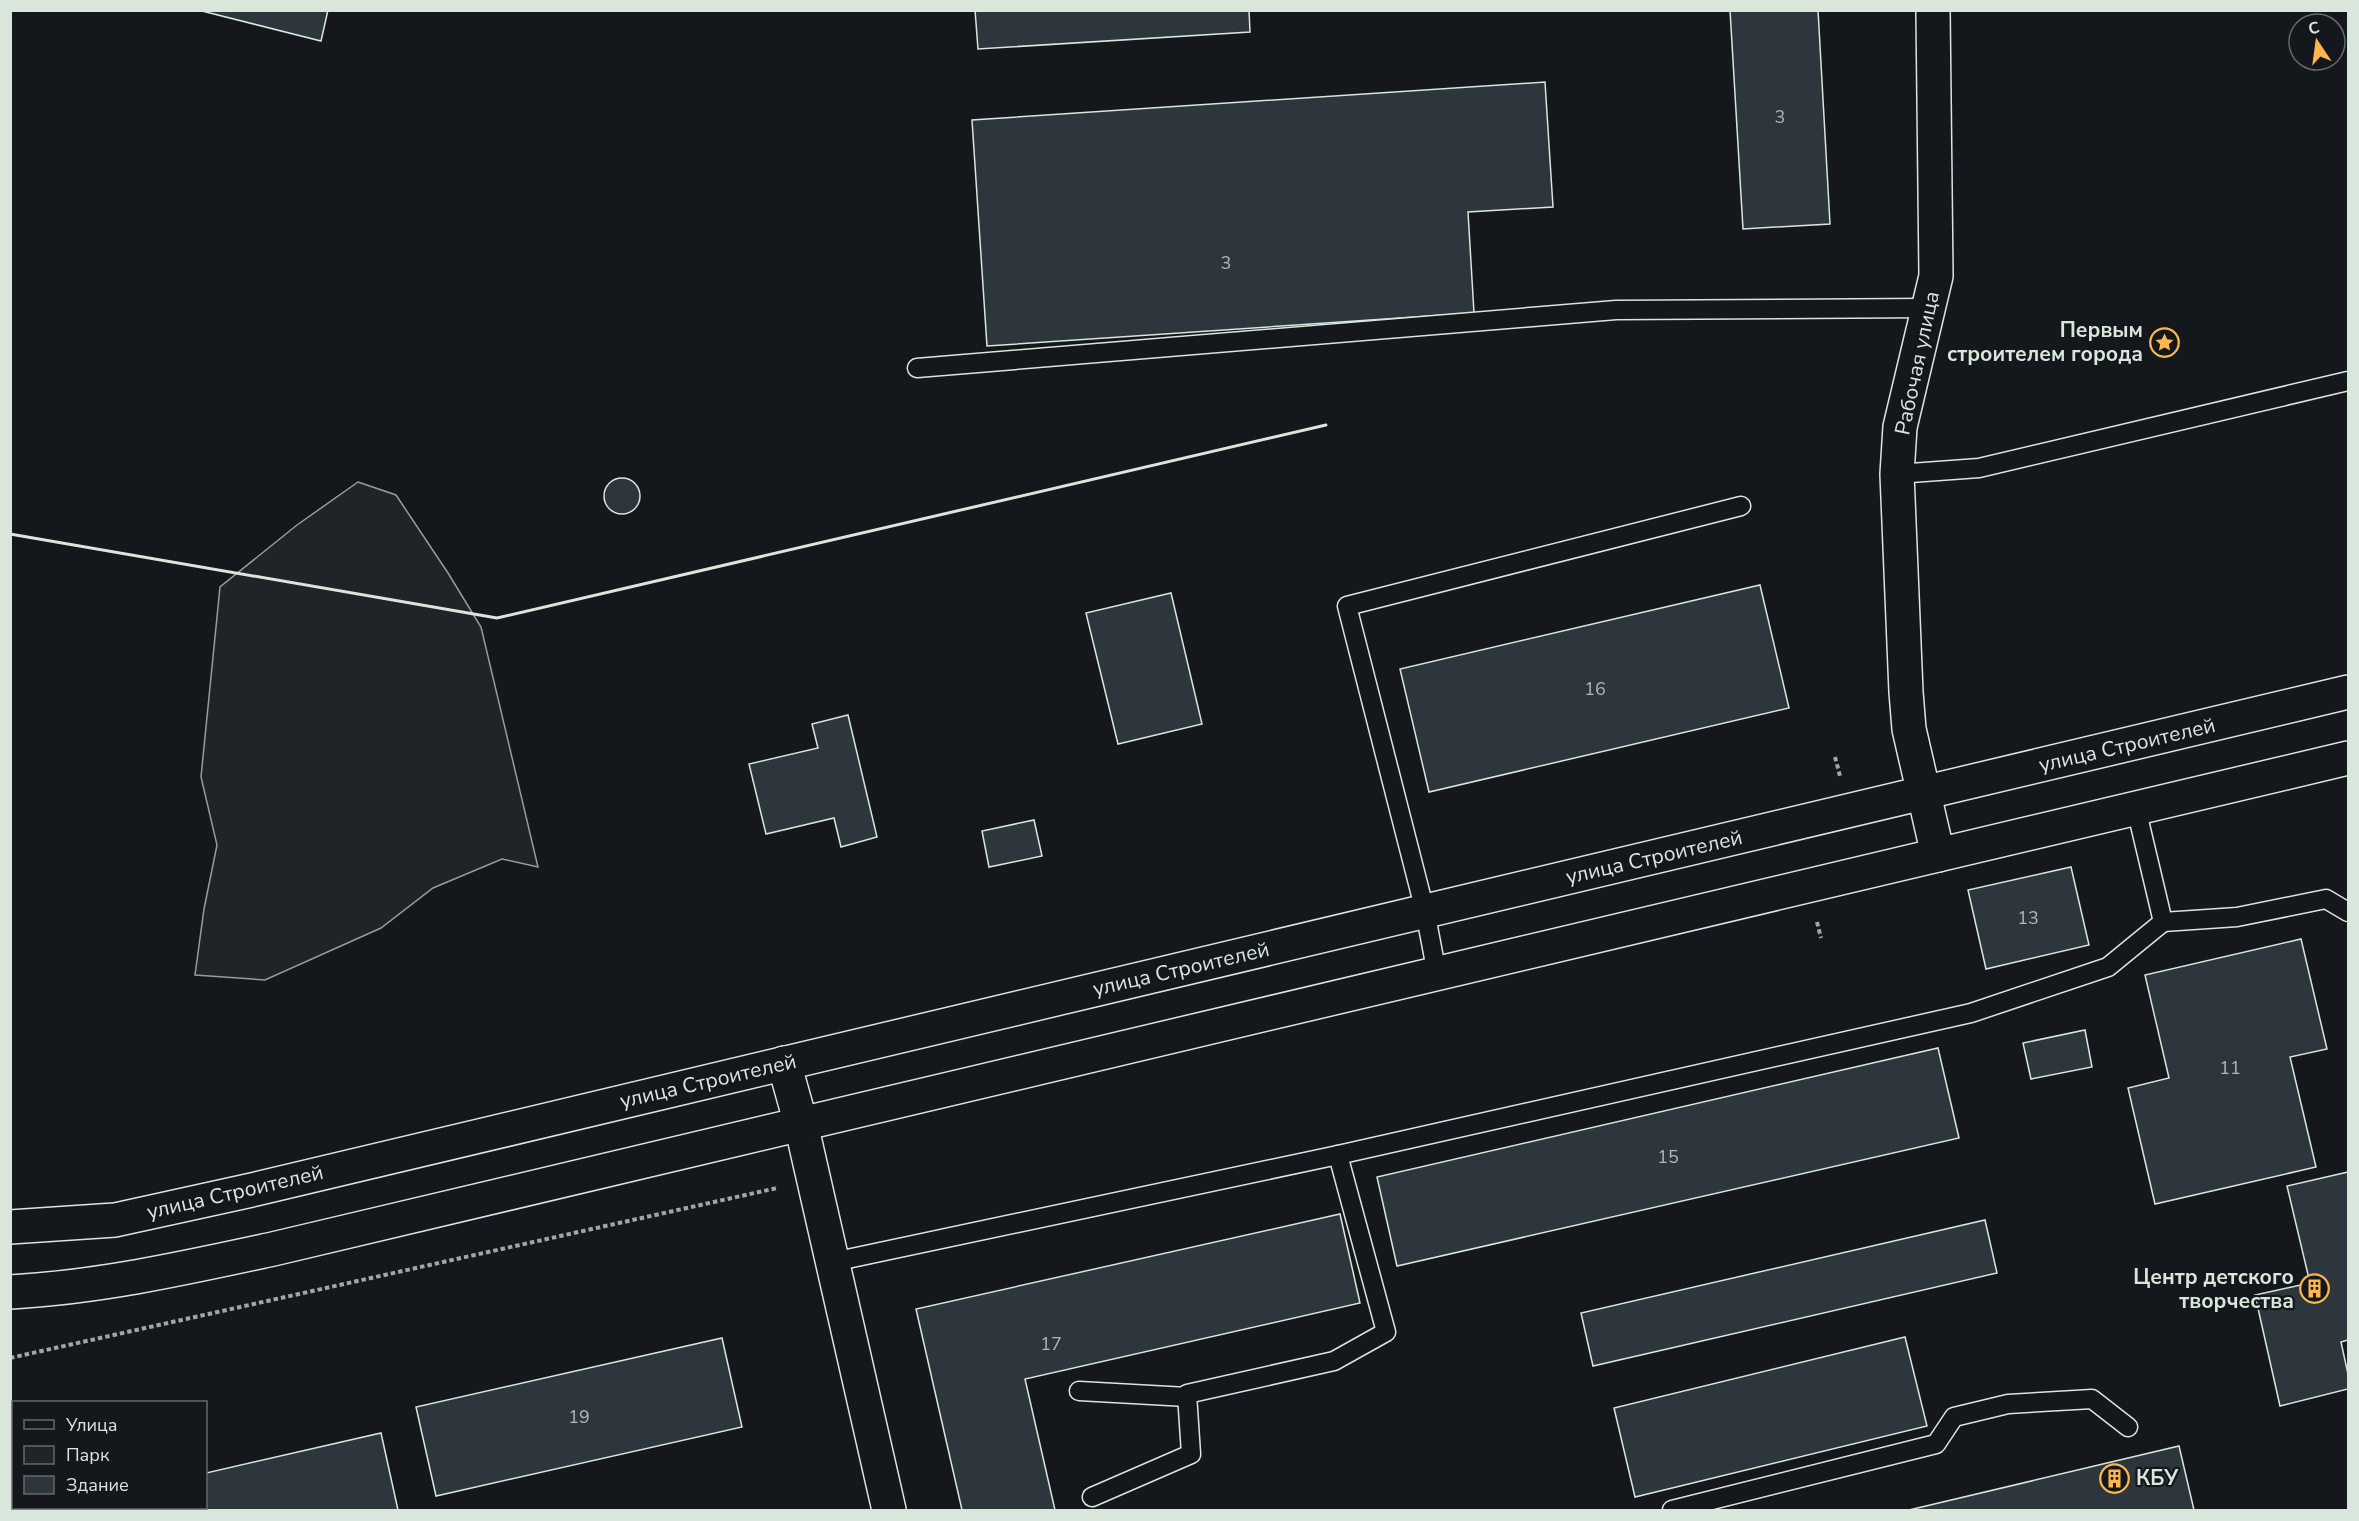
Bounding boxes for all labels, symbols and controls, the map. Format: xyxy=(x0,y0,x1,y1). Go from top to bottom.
north arrow xyxy=(2287,12,2347,72)
text: С xyxy=(2306,16,2322,40)
house number: 3 xyxy=(1775,105,1785,129)
house number: 3 xyxy=(1221,251,1231,275)
street label: Рабочая улица xyxy=(1888,289,1946,437)
place label: Первым строителем города xyxy=(1947,316,2143,368)
place icon: Первым строителем города xyxy=(2148,326,2180,358)
house number: 16 xyxy=(1584,677,1606,701)
street label: улица Строителей xyxy=(2036,711,2218,779)
street label: улица Строителей xyxy=(1563,823,1745,891)
house number: 13 xyxy=(2017,906,2039,930)
street label: улица Строителей xyxy=(1090,935,1272,1003)
street label: улица Строителей xyxy=(617,1047,799,1115)
house number: 11 xyxy=(2219,1056,2241,1080)
house number: 15 xyxy=(1657,1145,1679,1169)
street label: улица Строителей xyxy=(144,1158,326,1226)
place label: Центр детского творчества xyxy=(2133,1263,2294,1315)
building icon: Центр детского творчества xyxy=(2299,1273,2331,1305)
house number: 17 xyxy=(1040,1332,1062,1356)
legend xyxy=(12,1401,207,1509)
house number: 19 xyxy=(568,1405,590,1429)
text: Улица xyxy=(65,1413,117,1437)
text: Парк xyxy=(66,1443,110,1467)
building icon: КБУ xyxy=(2099,1462,2131,1494)
place label: КБУ xyxy=(2136,1464,2179,1492)
text: Здание xyxy=(66,1473,129,1497)

